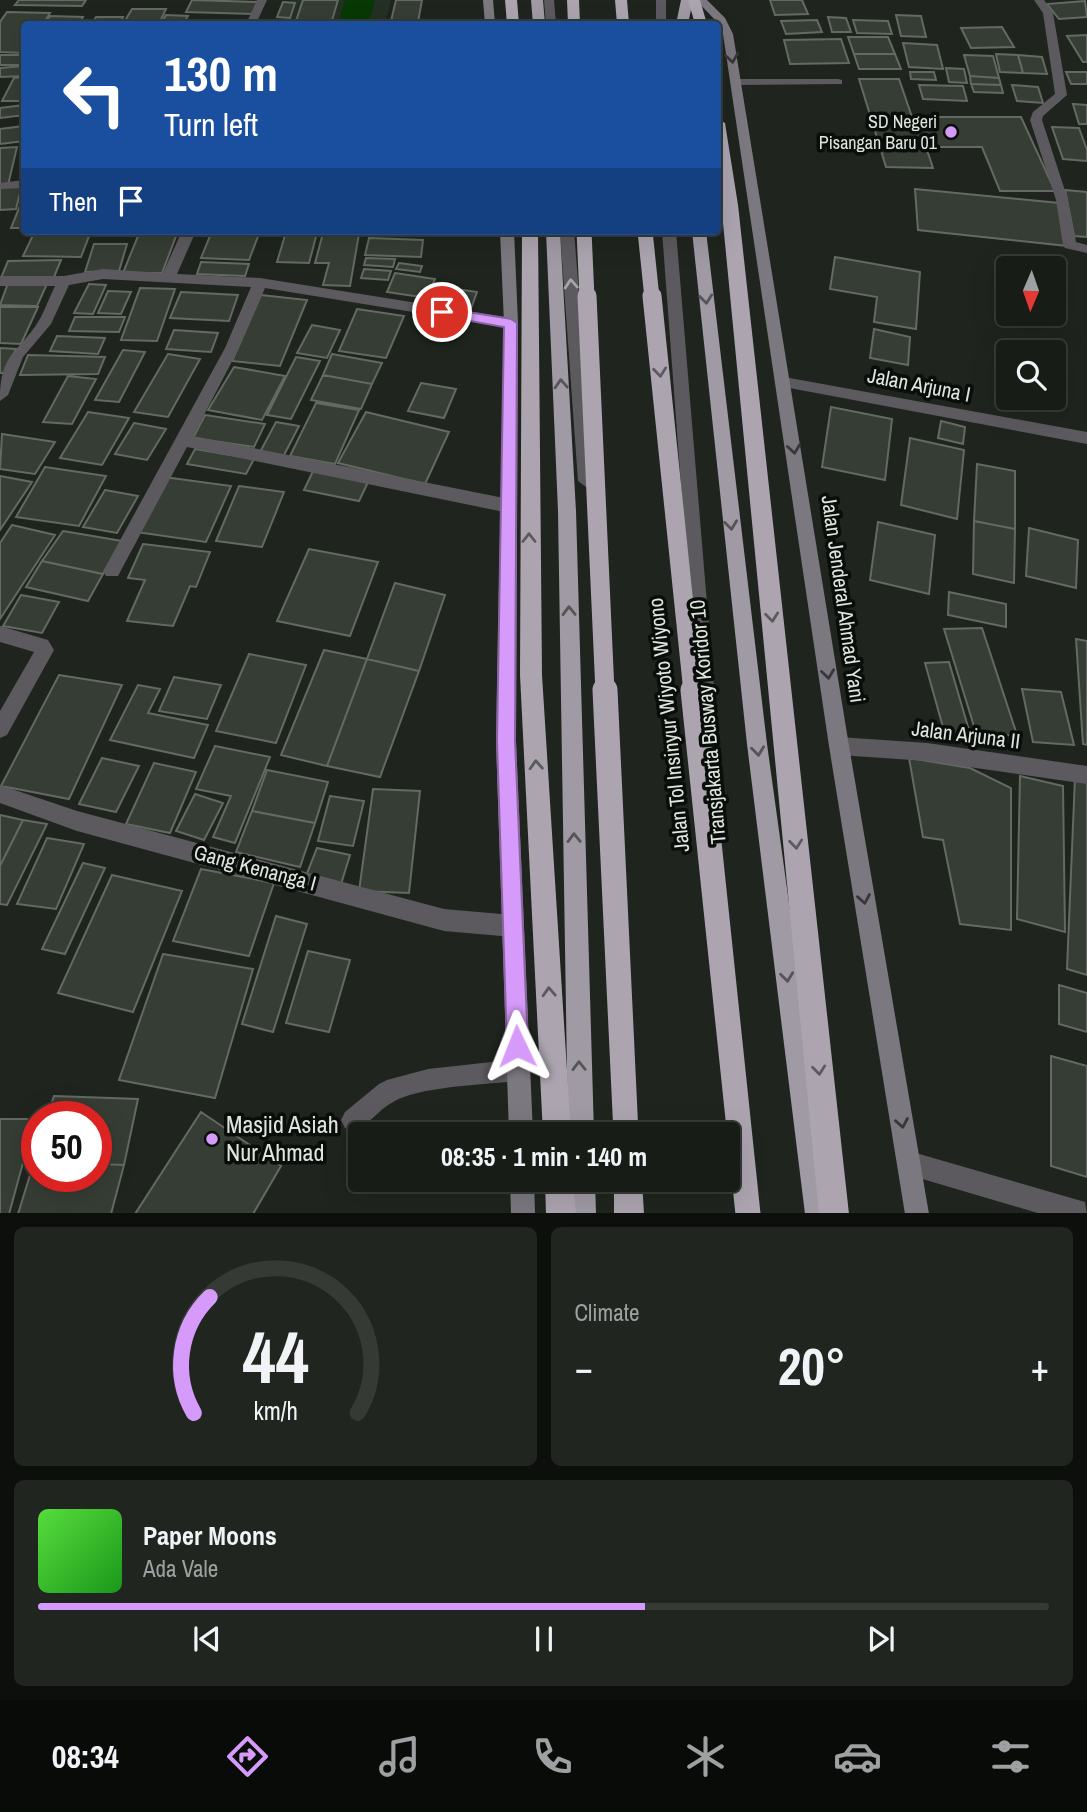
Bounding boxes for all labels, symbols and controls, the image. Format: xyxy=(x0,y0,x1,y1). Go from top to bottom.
text: 130 m xyxy=(164,40,278,106)
icon: left xyxy=(49,49,140,140)
one-way arrow xyxy=(724,52,739,64)
text: Turn left xyxy=(164,103,258,146)
place label: SD Negeri Pisangan Baru 01 xyxy=(819,109,938,155)
marker: SD Negeri Pisangan Baru 01 xyxy=(943,124,959,140)
icon: arrive xyxy=(112,182,150,220)
text: Then xyxy=(49,184,98,219)
north arrow xyxy=(996,256,1066,326)
map controls xyxy=(996,256,1066,410)
one-way arrow xyxy=(564,279,579,290)
pin xyxy=(412,282,472,342)
icon: arrive xyxy=(423,293,461,331)
one-way arrow xyxy=(698,294,713,305)
button: search xyxy=(996,340,1066,410)
street label: Jalan Arjuna I xyxy=(865,360,973,409)
one-way arrow xyxy=(652,366,667,378)
one-way arrow xyxy=(553,378,568,389)
one-way arrow xyxy=(787,443,802,455)
street label: Jalan Jenderal Ahmad Yani xyxy=(815,493,872,704)
one-way arrow xyxy=(724,519,739,531)
one-way arrow xyxy=(521,532,537,543)
street label: Jalan Tol Insinyur Wiyoto Wiyono xyxy=(641,597,696,854)
street label: Transjakarta Busway Koridor 10 xyxy=(682,599,733,846)
one-way arrow xyxy=(562,605,577,616)
one-way arrow xyxy=(765,612,780,623)
one-way arrow xyxy=(820,668,835,680)
street label: Jalan Arjuna II xyxy=(910,713,1022,756)
one-way arrow xyxy=(750,745,765,757)
one-way arrow xyxy=(529,760,544,771)
one-way arrow xyxy=(566,833,582,843)
street label: Gang Kenanga I xyxy=(191,837,319,898)
one-way arrow xyxy=(788,838,803,849)
one-way arrow xyxy=(856,893,871,905)
one-way arrow xyxy=(780,971,795,982)
one-way arrow xyxy=(542,987,557,998)
position arrow xyxy=(480,1009,554,1083)
one-way arrow xyxy=(571,1060,587,1071)
one-way arrow xyxy=(811,1065,826,1076)
speed limit sign: 50 xyxy=(21,1101,112,1192)
place label: Masjid Asiah Nur Ahmad xyxy=(226,1108,339,1168)
one-way arrow xyxy=(894,1117,909,1129)
marker: Masjid Asiah Nur Ahmad xyxy=(204,1131,220,1147)
text: 08:35 · 1 min · 140 m xyxy=(441,1139,647,1174)
text: Climate xyxy=(575,1297,639,1328)
text: 44 xyxy=(242,1308,308,1406)
text: 20° xyxy=(778,1331,846,1401)
text: − xyxy=(575,1342,593,1393)
text: + xyxy=(1031,1342,1049,1393)
text: km/h xyxy=(253,1393,297,1427)
text: Paper Moons xyxy=(143,1518,277,1553)
text: Ada Vale xyxy=(143,1553,218,1584)
icon: previous xyxy=(188,1620,226,1658)
icon: pause xyxy=(525,1620,563,1658)
icon: next xyxy=(862,1620,900,1658)
icon: directions xyxy=(223,1732,272,1781)
icon: music xyxy=(375,1732,424,1781)
icon: phone xyxy=(528,1732,577,1781)
icon: climate xyxy=(681,1732,730,1781)
icon: car xyxy=(833,1732,882,1781)
icon: filters xyxy=(986,1732,1035,1781)
text: 08:34 xyxy=(52,1735,119,1778)

